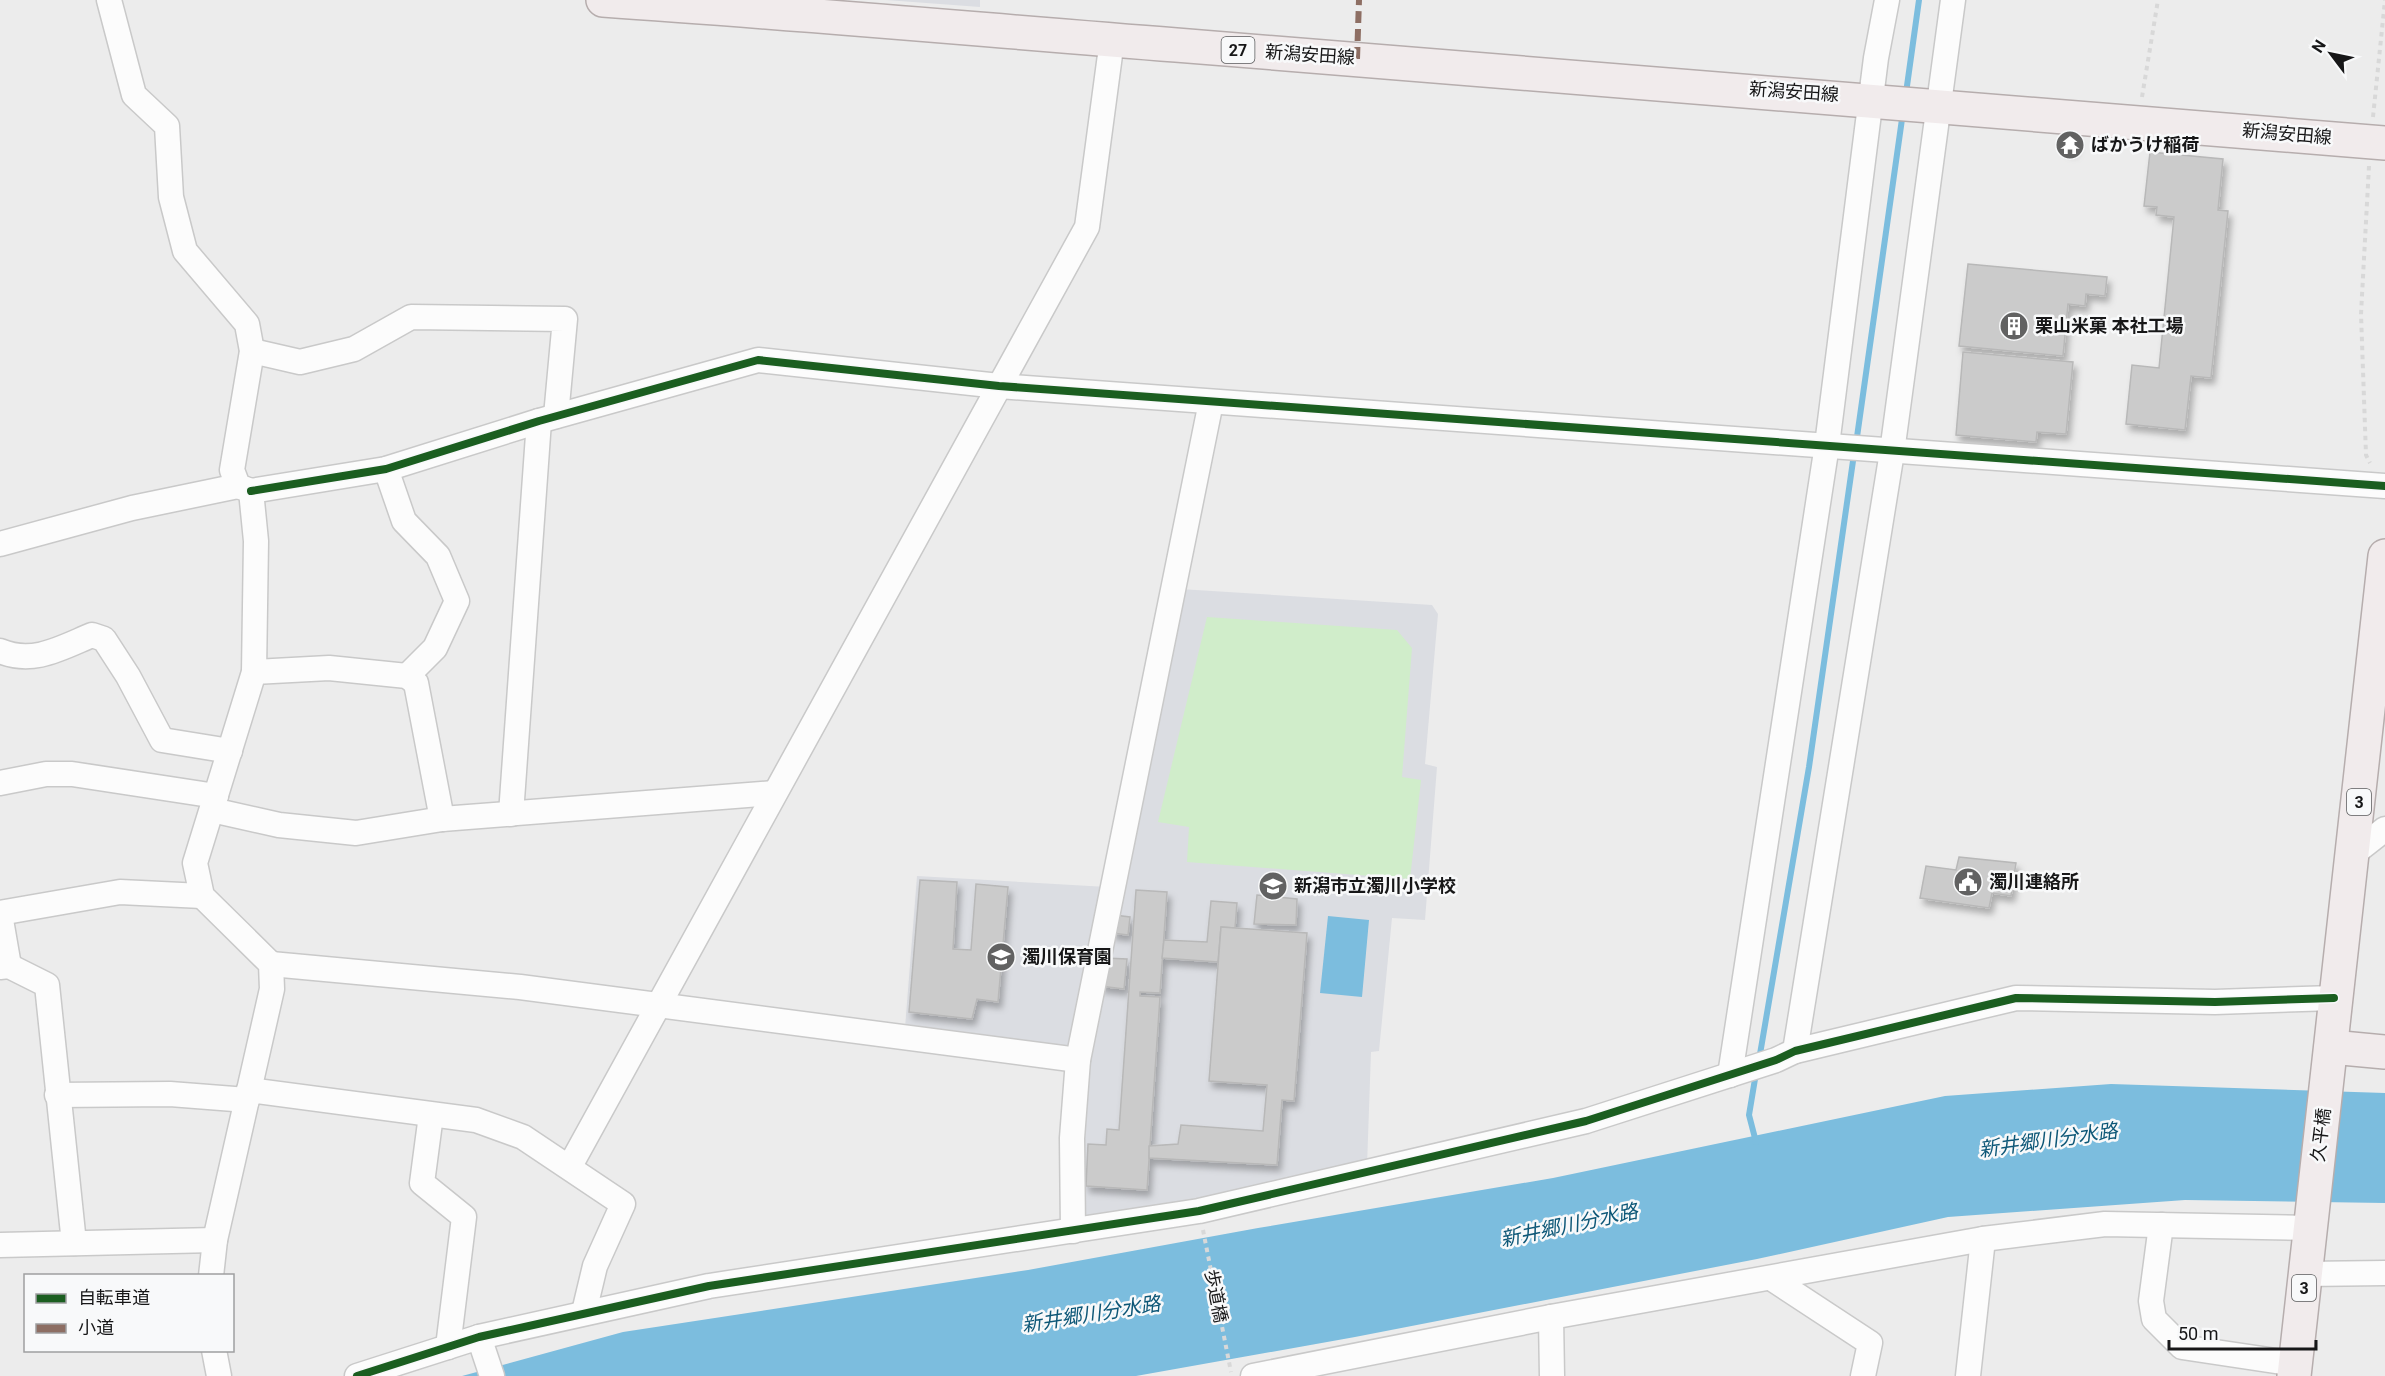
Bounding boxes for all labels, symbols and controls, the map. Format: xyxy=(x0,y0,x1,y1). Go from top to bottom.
north arrow xyxy=(2301,24,2361,84)
text: N xyxy=(2308,36,2330,56)
road number: 27 xyxy=(1222,37,1254,63)
street label: 新潟安田線 xyxy=(1264,41,1356,68)
street label: 新潟安田線 xyxy=(1748,78,1840,105)
street label: 新潟安田線 xyxy=(2241,119,2333,148)
temple icon: ばかうけ稲荷 xyxy=(2054,129,2086,161)
place label: ばかうけ稲荷 xyxy=(2091,134,2199,155)
building icon: 栗山米菓 本社工場 xyxy=(1998,310,2030,342)
place label: 栗山米菓 本社工場 xyxy=(2035,315,2183,336)
road number: 3 xyxy=(2347,789,2371,815)
public building icon: 濁川連絡所 xyxy=(1952,866,1984,898)
school or university icon: 新潟市立濁川小学校 xyxy=(1257,870,1289,902)
place label: 濁川連絡所 xyxy=(1989,871,2079,892)
place label: 新潟市立濁川小学校 xyxy=(1294,875,1456,896)
school or university icon: 濁川保育園 xyxy=(985,941,1017,973)
place label: 濁川保育園 xyxy=(1022,946,1112,967)
street label: 久平橋 xyxy=(2307,1107,2334,1163)
water label: 新井郷川分水路 xyxy=(1977,1118,2121,1162)
water label: 新井郷川分水路 xyxy=(1498,1198,1642,1251)
street label: 歩道橋 xyxy=(1201,1267,1232,1324)
legend xyxy=(24,1274,234,1352)
road number: 3 xyxy=(2292,1275,2316,1301)
text: 自転車道 xyxy=(78,1287,150,1308)
water label: 新井郷川分水路 xyxy=(1020,1291,1164,1337)
scale bar xyxy=(2169,1313,2316,1351)
text: 小道 xyxy=(78,1317,114,1338)
text: 50 m xyxy=(2178,1323,2218,1344)

